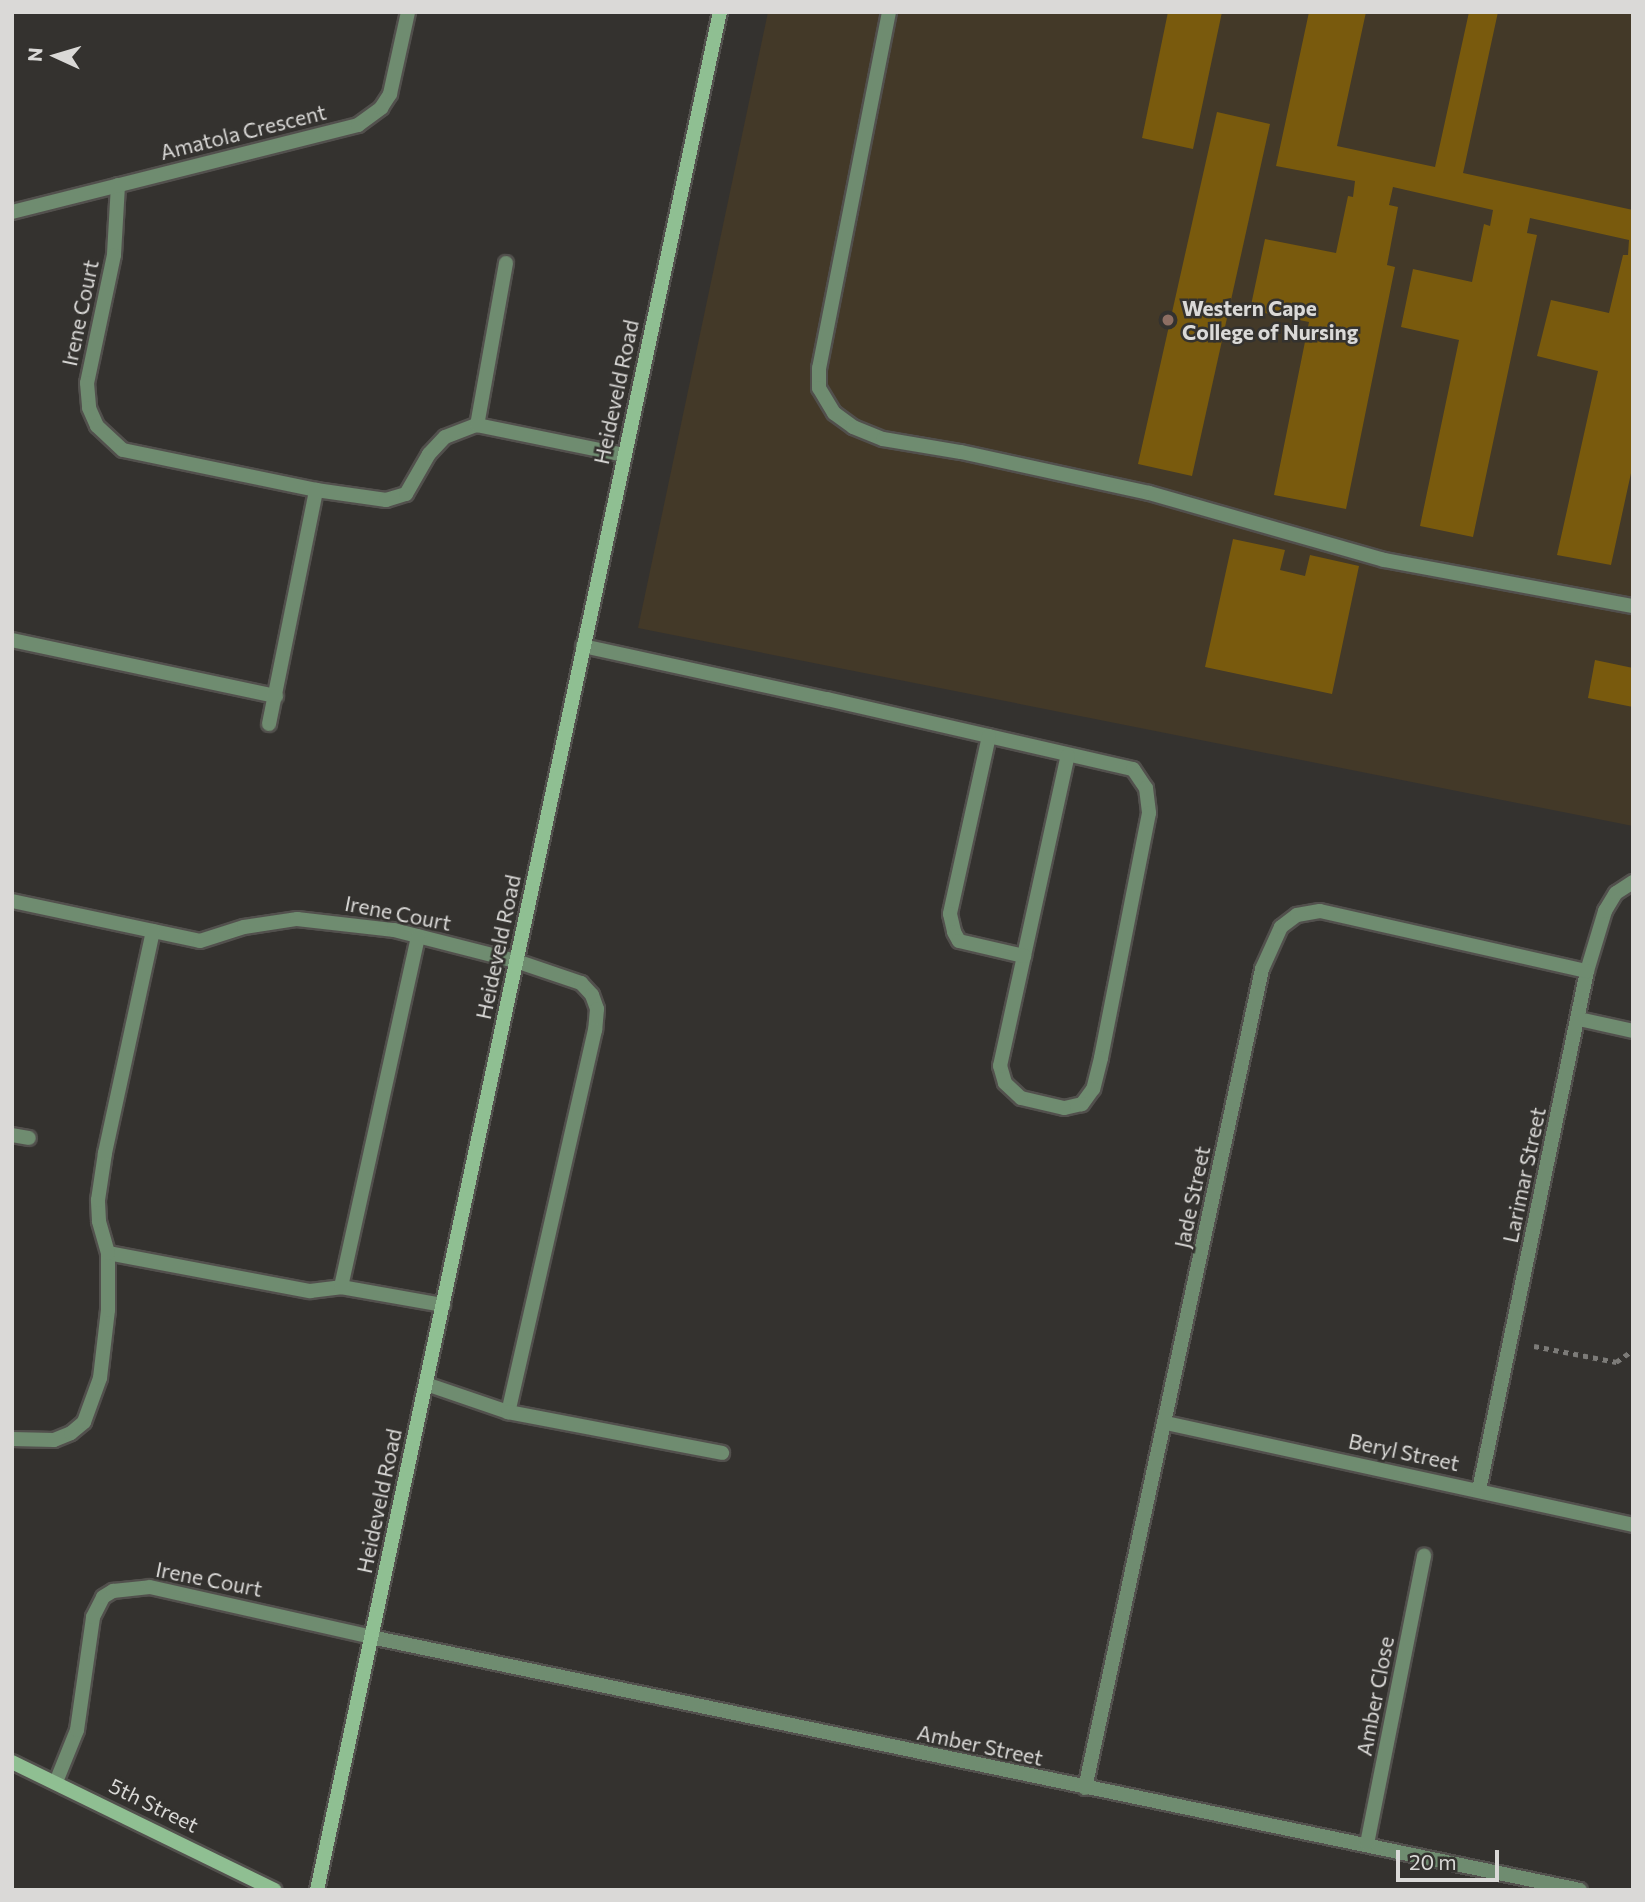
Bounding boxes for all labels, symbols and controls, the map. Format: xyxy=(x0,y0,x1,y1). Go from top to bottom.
north arrow xyxy=(21,21,91,91)
text: N xyxy=(23,47,47,62)
street label: Amatola Crescent xyxy=(157,99,329,165)
street label: Irene Court xyxy=(56,258,104,368)
place label: Western Cape College of Nursing xyxy=(1182,295,1358,345)
marker: Western Cape College of Nursing xyxy=(1160,312,1176,328)
street label: Heideveld Road xyxy=(588,317,644,467)
street label: Heideveld Road xyxy=(470,872,526,1022)
street label: Irene Court xyxy=(343,890,453,936)
street label: Larimar Street xyxy=(1497,1105,1551,1245)
street label: Jade Street xyxy=(1169,1144,1215,1250)
street label: Heideveld Road xyxy=(351,1426,407,1576)
street label: Beryl Street xyxy=(1346,1428,1462,1476)
street label: Irene Court xyxy=(154,1556,264,1602)
street label: Amber Close xyxy=(1351,1634,1399,1758)
street label: Amber Street xyxy=(915,1719,1045,1771)
street label: 5th Street xyxy=(105,1773,203,1837)
scale bar xyxy=(1400,1836,1503,1880)
text: 20 m xyxy=(1409,1849,1457,1874)

